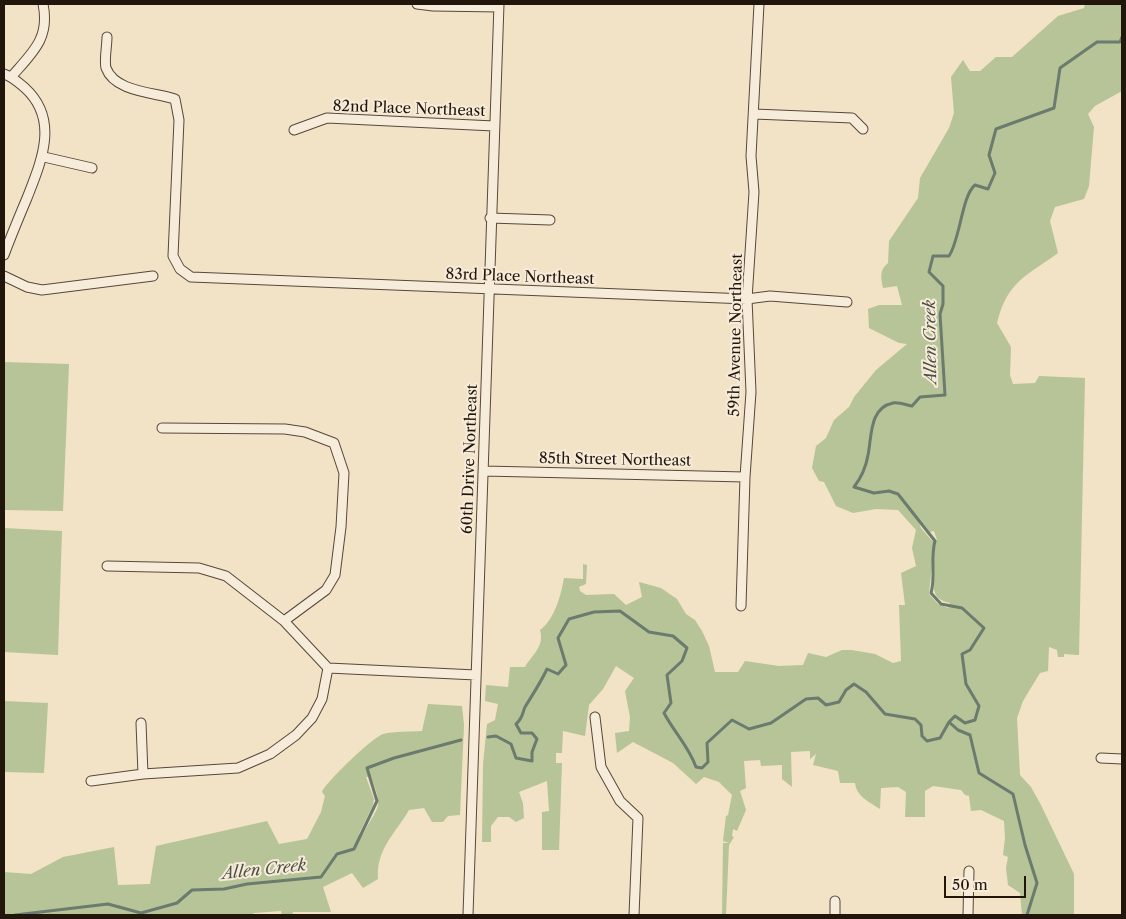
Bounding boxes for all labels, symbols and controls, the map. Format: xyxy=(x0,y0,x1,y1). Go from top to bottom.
street label: 82nd Place Northeast xyxy=(332,97,486,121)
street label: 59th Avenue Northeast xyxy=(726,253,746,417)
street label: 83rd Place Northeast xyxy=(445,265,595,289)
water label: Allen Creek xyxy=(921,300,941,384)
street label: 60th Drive Northeast xyxy=(458,384,482,534)
street label: 85th Street Northeast xyxy=(539,450,691,470)
water label: Allen Creek xyxy=(221,856,307,884)
scale bar xyxy=(946,866,1028,898)
text: 50 m xyxy=(952,875,988,894)

